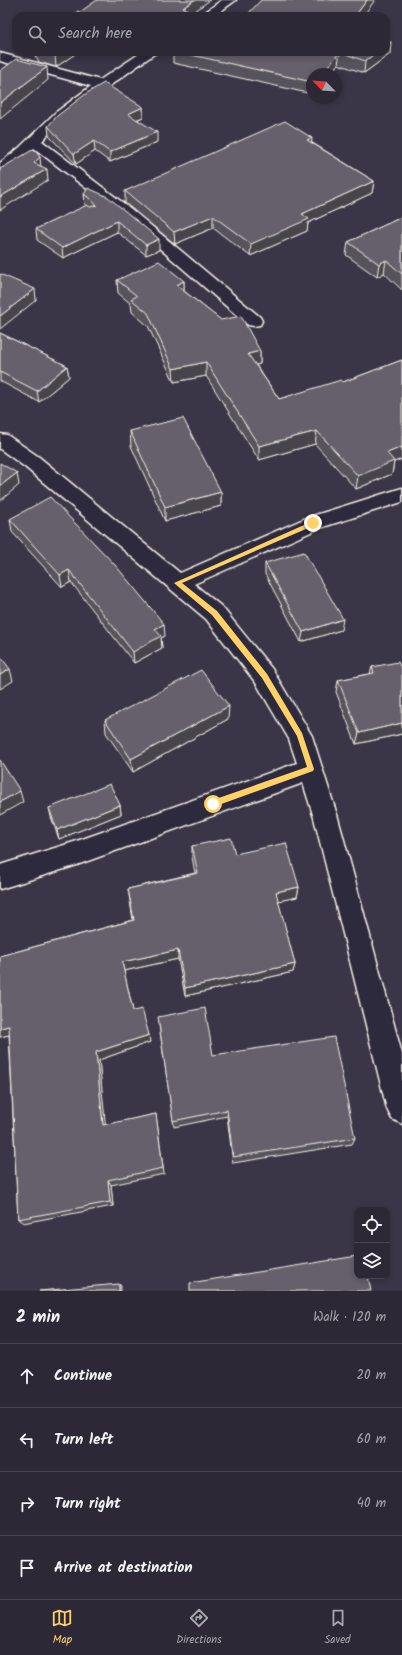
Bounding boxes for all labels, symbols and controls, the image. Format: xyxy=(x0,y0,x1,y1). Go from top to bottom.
search box xyxy=(12,12,390,56)
text: Search here xyxy=(58,22,132,46)
icon: search xyxy=(26,23,48,45)
north arrow xyxy=(306,68,342,104)
route end xyxy=(304,514,322,532)
route start xyxy=(204,795,222,813)
map controls xyxy=(354,1207,390,1279)
button: locate xyxy=(354,1207,390,1243)
button: layers xyxy=(354,1243,390,1279)
text: 2 min xyxy=(16,1304,60,1331)
text: Walk · 120 m xyxy=(313,1307,386,1328)
text: Continue xyxy=(54,1364,112,1388)
icon: ahead xyxy=(16,1365,38,1387)
text: 20 m xyxy=(356,1365,386,1386)
text: Turn left xyxy=(54,1428,114,1452)
icon: left xyxy=(16,1429,38,1451)
text: 60 m xyxy=(357,1429,386,1450)
text: Turn right xyxy=(54,1492,121,1516)
icon: right xyxy=(16,1493,38,1515)
text: 40 m xyxy=(357,1493,386,1514)
text: Arrive at destination xyxy=(54,1556,193,1580)
icon: arrive xyxy=(16,1557,38,1579)
tab: Map xyxy=(51,1607,73,1649)
tab: Directions xyxy=(176,1607,222,1649)
tab: Saved xyxy=(325,1607,351,1649)

